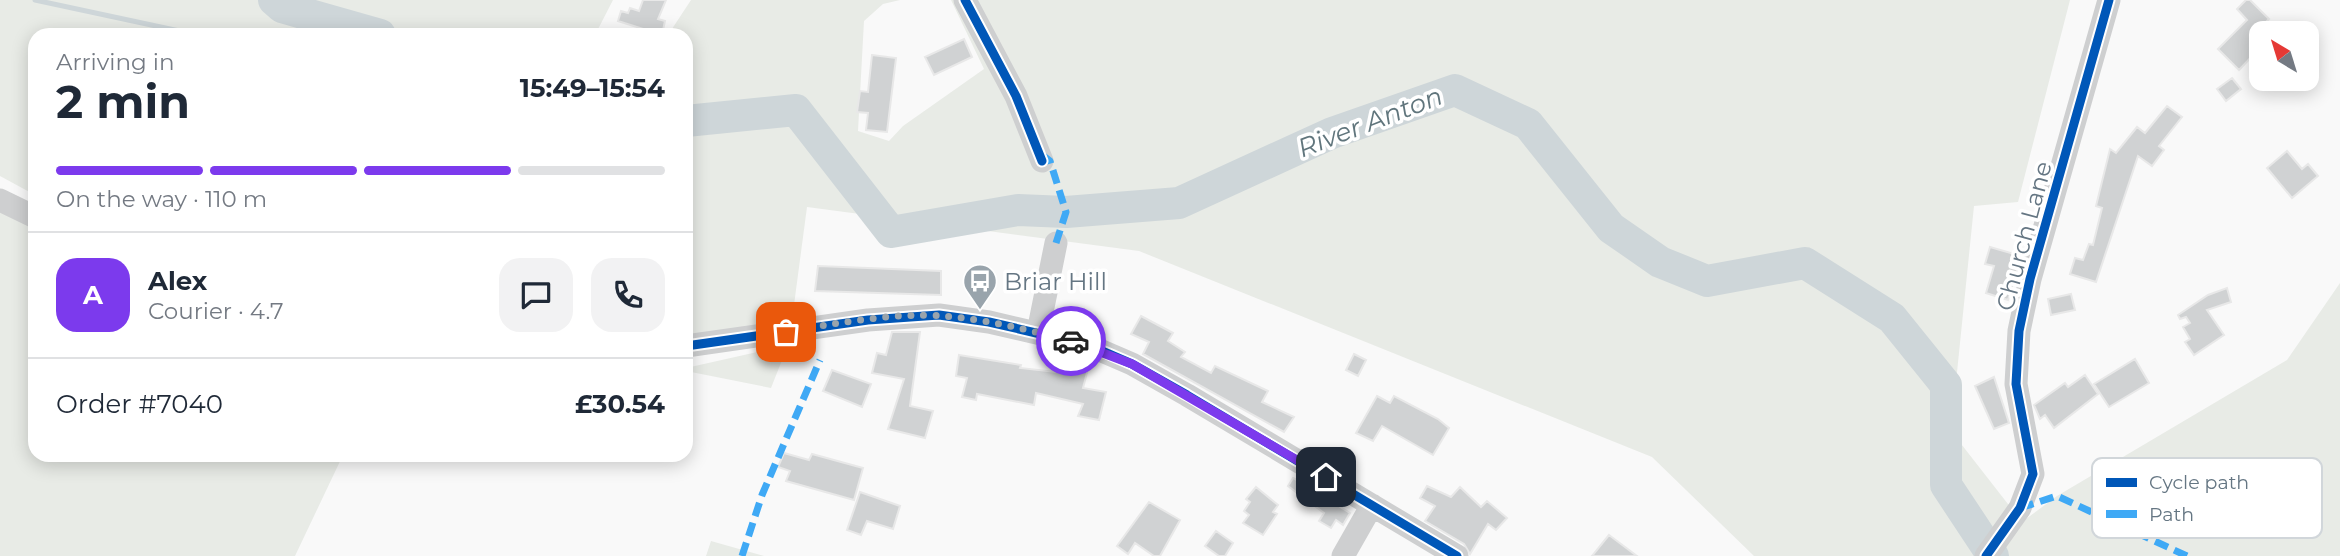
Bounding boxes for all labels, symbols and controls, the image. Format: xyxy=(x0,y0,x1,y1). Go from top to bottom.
north arrow xyxy=(2249,21,2319,91)
map controls xyxy=(2249,21,2319,91)
text: Arriving in xyxy=(56,48,175,76)
text: 15:49–15:54 xyxy=(520,72,665,104)
text: 2 min xyxy=(56,73,190,130)
water label: River Anton xyxy=(1293,80,1447,164)
street label: Church Lane xyxy=(1990,158,2058,314)
text: On the way · 110 m xyxy=(56,185,267,213)
button: chat xyxy=(499,258,573,332)
button: phone xyxy=(591,258,665,332)
bus stop icon: Briar Hill xyxy=(961,262,999,311)
text: Alex xyxy=(148,265,207,297)
place label: Briar Hill xyxy=(1004,267,1107,296)
text: A xyxy=(83,279,103,311)
text: Courier · 4.7 xyxy=(148,297,284,325)
pin xyxy=(756,302,816,362)
courier xyxy=(1036,306,1106,376)
icon: bag xyxy=(767,313,805,351)
icon: car xyxy=(1052,322,1090,360)
text: Order #7040 xyxy=(56,388,223,420)
text: £30.54 xyxy=(575,388,665,420)
pin xyxy=(1296,447,1356,507)
icon: home xyxy=(1307,458,1345,496)
legend xyxy=(2092,458,2322,538)
text: Cycle path xyxy=(2149,471,2249,494)
text: Path xyxy=(2149,503,2194,526)

